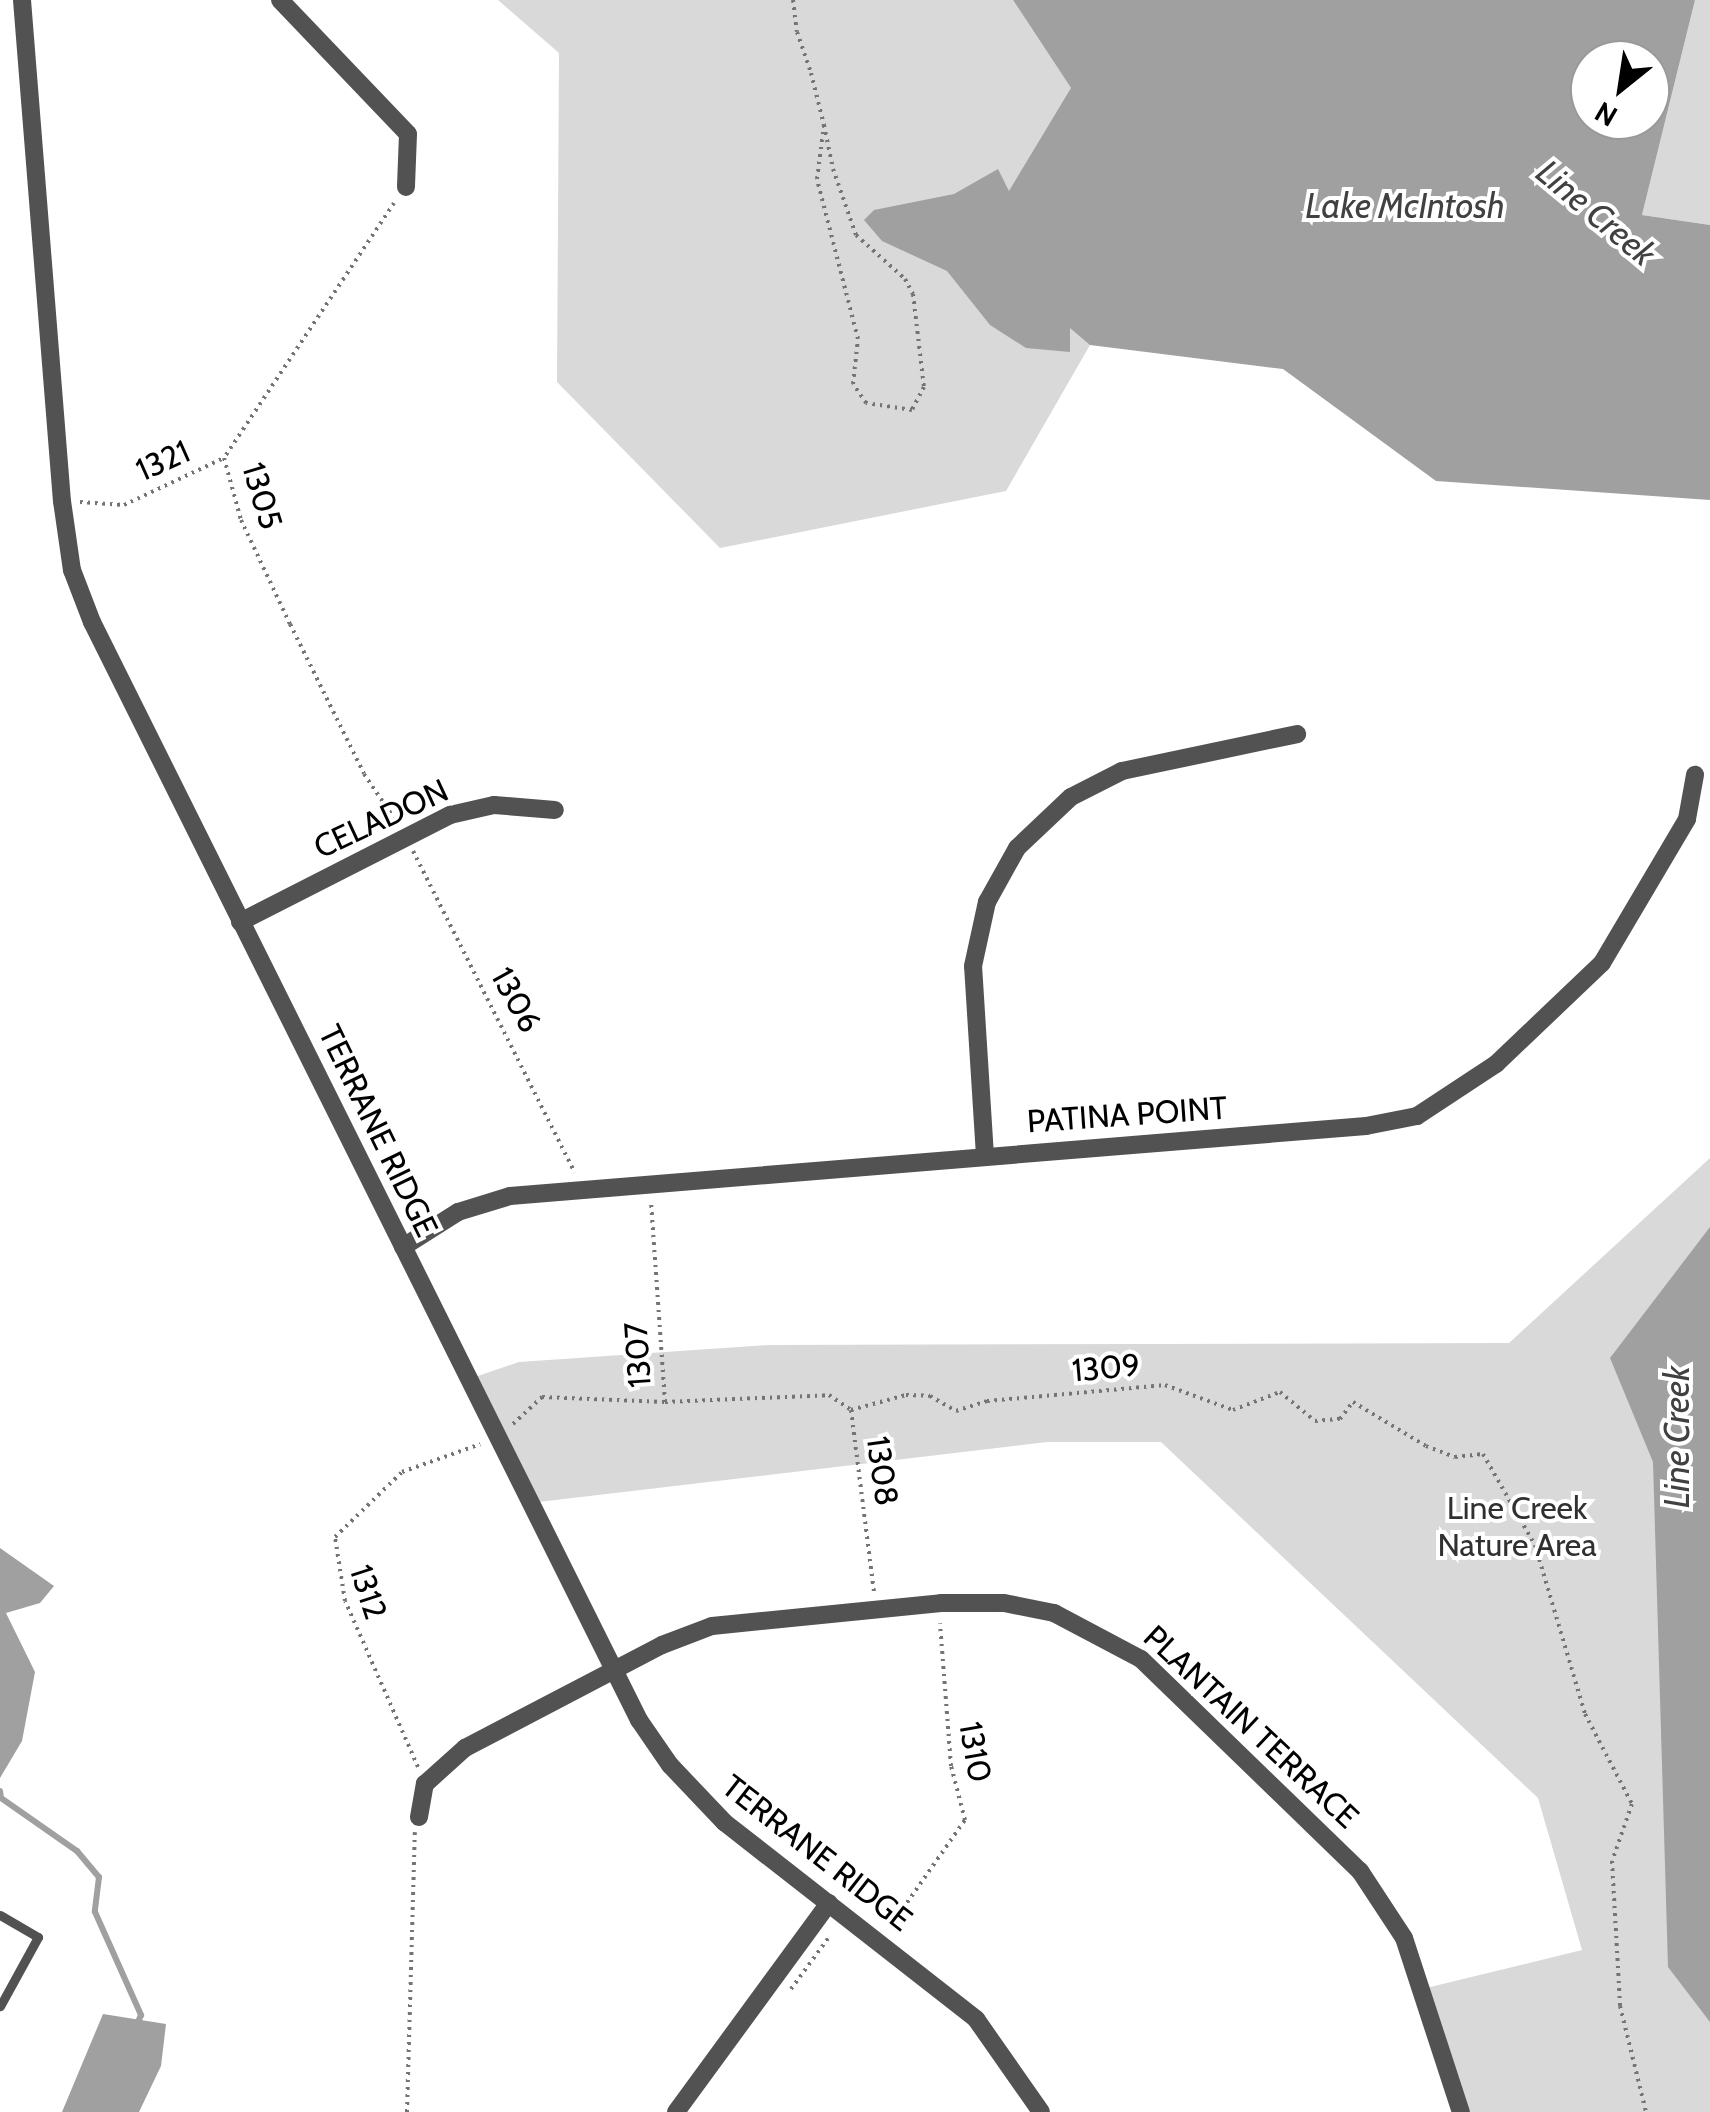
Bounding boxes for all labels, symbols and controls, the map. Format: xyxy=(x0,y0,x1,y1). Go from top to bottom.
north arrow xyxy=(1570,40,1670,140)
text: N xyxy=(1589,95,1623,134)
water label: Line Creek xyxy=(1528,151,1664,275)
water label: Lake McIntosh xyxy=(1305,185,1505,227)
street label: 1321 xyxy=(130,432,196,490)
street label: 1305 xyxy=(234,458,290,534)
street label: CELADON xyxy=(308,771,454,867)
street label: 1306 xyxy=(483,961,549,1039)
street label: TERRANE RIDGE xyxy=(310,1019,446,1243)
street label: PATINA POINT xyxy=(1026,1089,1228,1141)
street label: 1307 xyxy=(617,1321,659,1389)
street label: 1309 xyxy=(1070,1346,1142,1390)
water label: Line Creek xyxy=(1656,1366,1698,1508)
street label: 1308 xyxy=(858,1434,906,1508)
park label: Line Creek Nature Area xyxy=(1437,1490,1597,1565)
street label: 1312 xyxy=(341,1560,395,1624)
street label: PLANTAIN TERRACE xyxy=(1136,1618,1366,1836)
street label: 1310 xyxy=(951,1719,999,1785)
street label: TERRANE RIDGE xyxy=(714,1767,920,1939)

